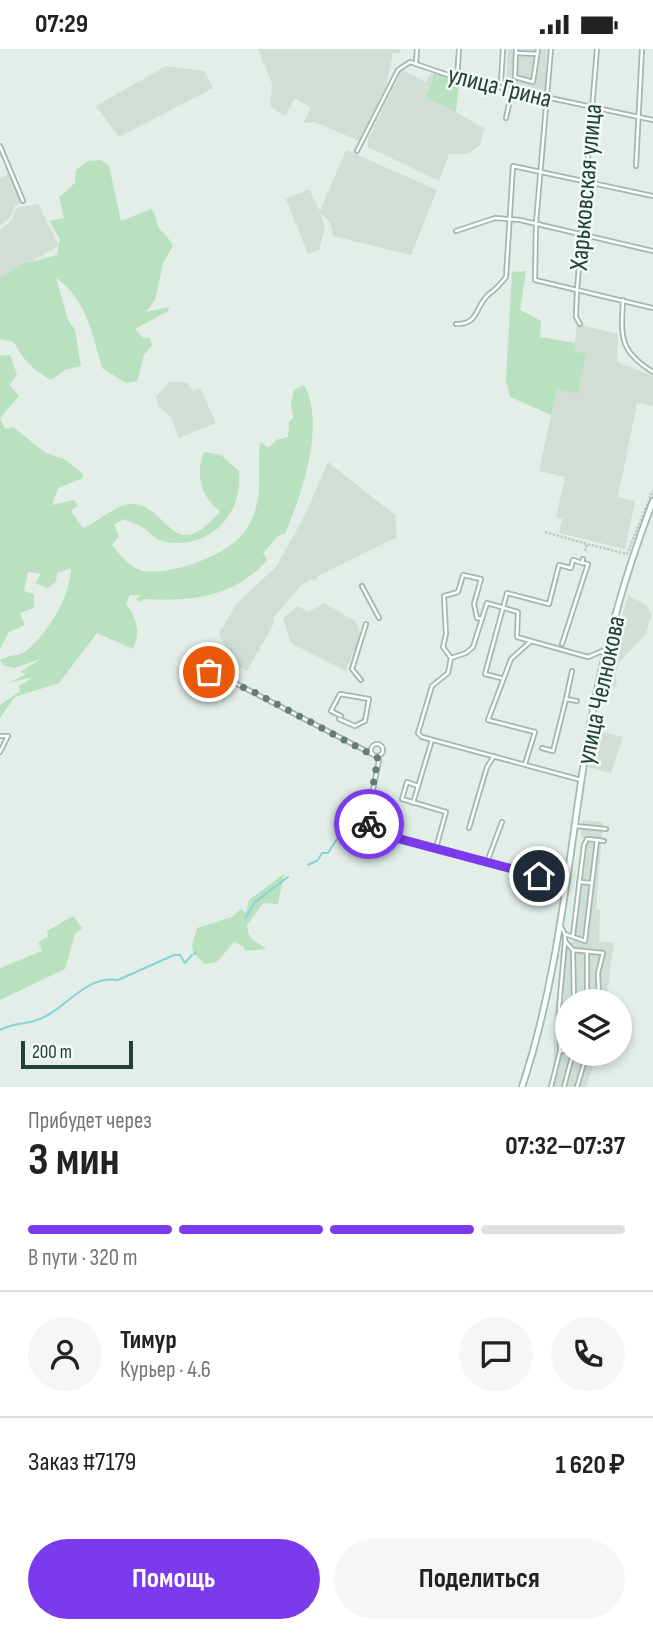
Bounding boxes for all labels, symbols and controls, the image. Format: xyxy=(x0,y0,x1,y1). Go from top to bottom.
text: 07:29 xyxy=(35,9,88,40)
street label: улица Грина xyxy=(445,60,555,115)
street label: Харьковская улица xyxy=(564,102,609,273)
street label: улица Челнокова xyxy=(571,613,632,767)
pin xyxy=(179,642,239,702)
icon: bag xyxy=(190,653,228,691)
courier xyxy=(334,789,404,859)
icon: bike xyxy=(350,805,388,843)
pin xyxy=(509,846,569,906)
icon: home xyxy=(520,857,558,895)
map controls xyxy=(555,989,632,1066)
button: layers xyxy=(555,989,632,1066)
scale bar xyxy=(21,1038,133,1070)
text: 200 m xyxy=(32,1041,72,1064)
text: Прибудет через xyxy=(28,1107,152,1135)
text: 07:32–07:37 xyxy=(505,1131,625,1162)
text: 3 мин xyxy=(28,1133,120,1188)
text: В пути · 320 m xyxy=(28,1244,137,1272)
button: person xyxy=(28,1317,102,1391)
button: chat xyxy=(459,1317,533,1391)
button: phone xyxy=(551,1317,625,1391)
text: Тимур xyxy=(120,1325,177,1356)
text: Курьер · 4.6 xyxy=(120,1356,211,1384)
text: Заказ #7179 xyxy=(28,1447,136,1478)
text: 1 620 ₽ xyxy=(555,1450,625,1481)
button: Помощь xyxy=(28,1539,320,1619)
button: Поделиться xyxy=(334,1539,625,1619)

